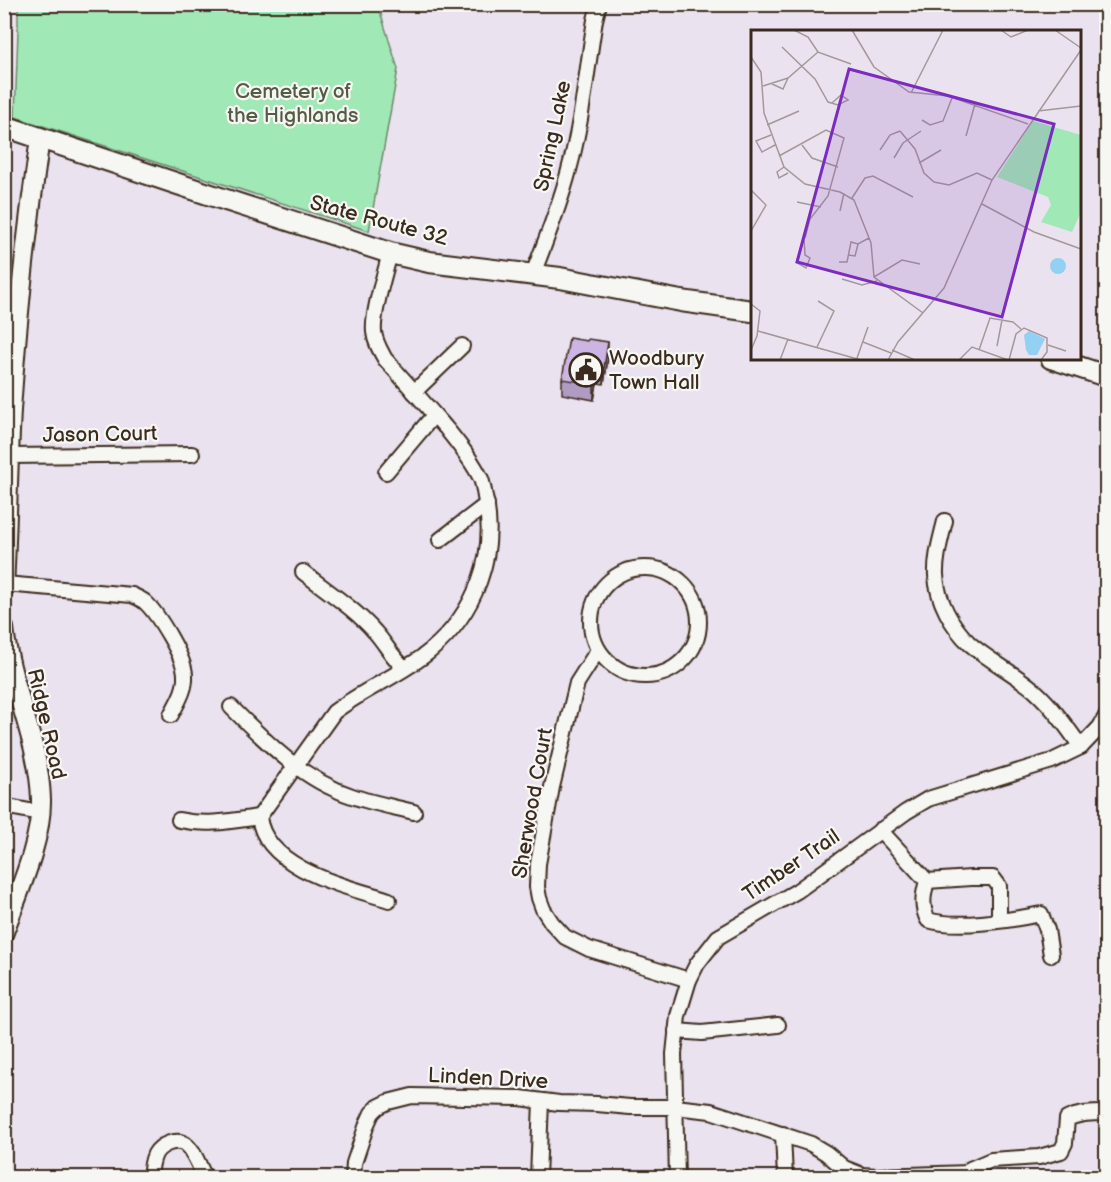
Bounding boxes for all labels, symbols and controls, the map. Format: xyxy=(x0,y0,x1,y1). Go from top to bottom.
inset map xyxy=(751,30,1081,360)
street label: Spring Lake xyxy=(529,78,576,194)
park label: Cemetery of the Highlands xyxy=(228,79,358,128)
street label: State Route 32 xyxy=(307,190,451,251)
place label: Woodbury Town Hall xyxy=(609,346,705,395)
public building icon: Woodbury Town Hall xyxy=(568,352,604,388)
street label: Jason Court xyxy=(42,421,158,448)
street label: Ridge Road xyxy=(22,666,71,782)
street label: Sherwood Court xyxy=(507,725,558,880)
street label: Timber Trail xyxy=(738,824,844,907)
street label: Linden Drive xyxy=(427,1063,549,1094)

